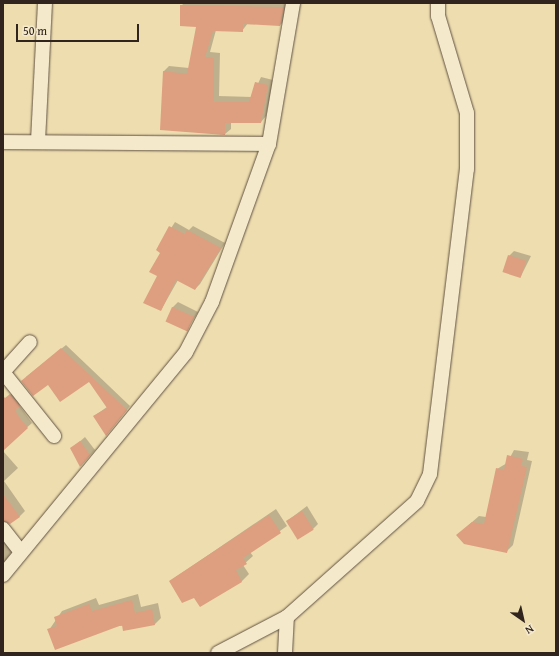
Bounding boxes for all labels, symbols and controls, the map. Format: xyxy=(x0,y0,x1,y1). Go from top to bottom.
scale bar xyxy=(18,16,141,42)
text: 50 m xyxy=(23,22,47,39)
north arrow xyxy=(503,600,543,640)
text: N xyxy=(522,621,537,639)

